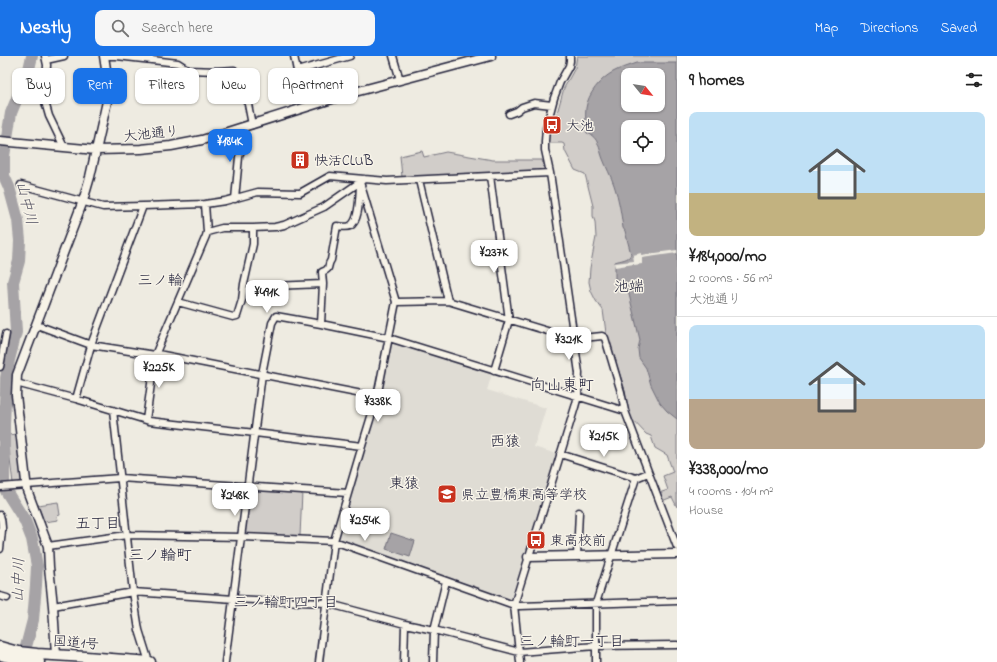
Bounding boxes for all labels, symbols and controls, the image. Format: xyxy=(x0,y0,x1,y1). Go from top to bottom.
search box xyxy=(95,10,375,46)
text: Nestly xyxy=(20,15,71,42)
icon: search xyxy=(109,17,131,39)
text: Search here xyxy=(141,17,213,39)
text: Map xyxy=(815,18,838,39)
text: Directions xyxy=(860,18,918,39)
text: Saved xyxy=(940,18,977,39)
chip: Buy xyxy=(12,68,65,104)
chip: Rent xyxy=(73,68,127,104)
chip: Filters xyxy=(135,68,199,104)
chip: New xyxy=(207,68,260,104)
chip: Apartment xyxy=(268,68,358,104)
north arrow xyxy=(621,68,665,112)
map controls xyxy=(621,68,665,164)
text: 9 homes xyxy=(689,68,745,93)
icon: filters xyxy=(963,69,985,91)
bus stop icon: 大池 xyxy=(541,114,563,136)
place label: 大池 xyxy=(566,116,594,137)
button: locate xyxy=(621,120,665,164)
street label: 大池通り xyxy=(122,121,180,148)
pin: ¥184K xyxy=(202,129,258,163)
text: ¥184K xyxy=(217,132,243,151)
icon: home xyxy=(801,138,873,210)
building icon: 快活CLUB xyxy=(289,149,311,171)
place label: 快活CLUB xyxy=(314,151,373,172)
water label: 山中川 xyxy=(10,179,42,228)
pin: ¥237K xyxy=(466,240,522,274)
text: ¥237K xyxy=(480,243,508,262)
text: ¥184,000/mo xyxy=(689,244,767,269)
text: 2 rooms · 56 m² xyxy=(689,269,773,288)
district label: 三ノ輪 xyxy=(137,270,183,292)
district label: 池端 xyxy=(614,276,644,298)
pin: ¥491K xyxy=(239,280,295,314)
text: ¥491K xyxy=(255,283,279,302)
text: 大池通り xyxy=(689,290,741,309)
pin: ¥321K xyxy=(541,327,597,361)
text: ¥321K xyxy=(555,330,583,349)
icon: home xyxy=(801,351,873,423)
pin: ¥225K xyxy=(131,355,187,389)
text: ¥225K xyxy=(143,358,175,377)
district label: 向山東町 xyxy=(530,374,594,398)
pin: ¥338K xyxy=(350,389,406,423)
text: ¥338K xyxy=(365,392,392,411)
pin: ¥215K xyxy=(576,424,632,458)
text: ¥215K xyxy=(589,427,619,446)
district label: 西猿 xyxy=(490,431,520,453)
text: ¥338,000/mo xyxy=(689,457,768,482)
district label: 東猿 xyxy=(389,473,419,495)
text: 4 rooms · 104 m² xyxy=(689,482,773,501)
pin: ¥248K xyxy=(207,483,263,517)
school or university icon: 県立豊橋東高等学校 xyxy=(436,483,458,505)
place label: 県立豊橋東高等学校 xyxy=(461,485,587,506)
text: ¥248K xyxy=(221,486,249,505)
text: House xyxy=(689,501,723,520)
pin: ¥254K xyxy=(337,508,393,542)
text: ¥254K xyxy=(350,511,380,530)
district label: 五丁目 xyxy=(75,513,121,535)
bus stop icon: 東高校前 xyxy=(525,529,547,551)
place label: 東高校前 xyxy=(550,531,606,552)
district label: 三ノ輪町 xyxy=(128,544,192,568)
water label: 山中川 xyxy=(8,557,30,603)
district label: 三ノ輪町四丁目 xyxy=(233,592,339,614)
street label: 国道1号 xyxy=(52,631,100,656)
district label: 三ノ輪町一丁目 xyxy=(519,631,625,653)

